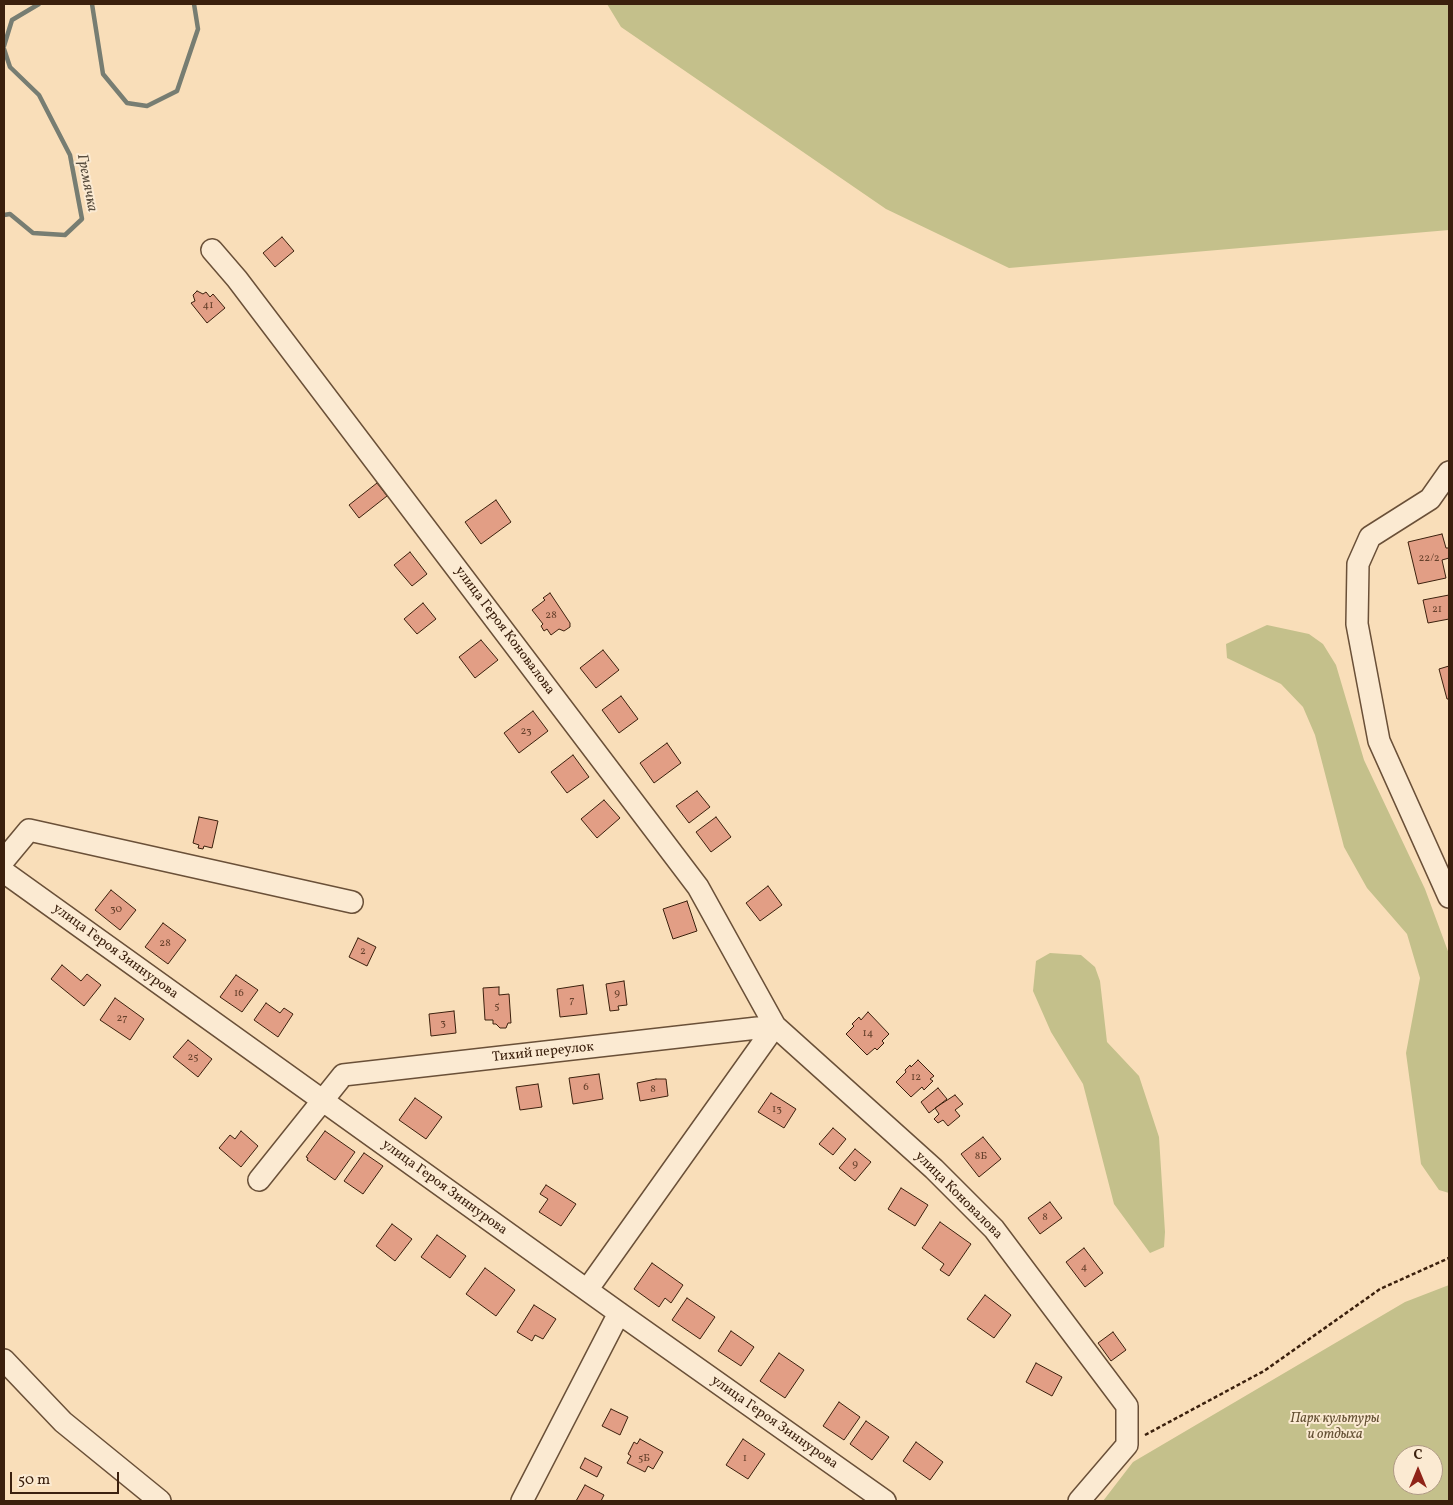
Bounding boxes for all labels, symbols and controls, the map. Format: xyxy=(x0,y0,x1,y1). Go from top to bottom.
water label: Гремячка xyxy=(72,153,100,213)
house number: 41 xyxy=(203,299,213,313)
house number: 22/2 xyxy=(1418,552,1440,566)
street label: улица Героя Коновалова xyxy=(450,564,558,698)
house number: 21 xyxy=(1432,603,1442,617)
house number: 28 xyxy=(545,609,557,623)
house number: 23 xyxy=(520,725,532,739)
street label: улица Героя Зиннурова xyxy=(49,901,181,1003)
house number: 30 xyxy=(110,903,122,917)
house number: 28 xyxy=(159,937,171,951)
house number: 2 xyxy=(360,945,366,959)
house number: 16 xyxy=(234,987,244,1001)
house number: 9 xyxy=(614,987,620,1001)
house number: 7 xyxy=(569,994,575,1008)
house number: 5 xyxy=(494,1000,500,1014)
house number: 27 xyxy=(117,1012,127,1026)
house number: 3 xyxy=(440,1017,446,1031)
house number: 14 xyxy=(863,1027,873,1041)
street label: Тихий переулок xyxy=(491,1039,595,1067)
house number: 25 xyxy=(187,1051,199,1065)
house number: 12 xyxy=(911,1071,921,1085)
house number: 6 xyxy=(583,1081,589,1095)
house number: 8 xyxy=(650,1083,656,1097)
house number: 13 xyxy=(772,1103,782,1117)
street label: улица Героя Зиннурова xyxy=(378,1137,510,1239)
street label: улица Коновалова xyxy=(911,1149,1005,1243)
house number: 8Б xyxy=(975,1150,987,1164)
house number: 9 xyxy=(852,1158,858,1172)
house number: 8 xyxy=(1042,1211,1048,1225)
house number: 4 xyxy=(1081,1261,1087,1275)
street label: улица Героя Зиннурова xyxy=(707,1373,841,1473)
park label: Парк культуры и отдыха xyxy=(1290,1411,1380,1444)
north arrow xyxy=(1393,1445,1443,1495)
text: С xyxy=(1413,1446,1423,1465)
house number: 5Б xyxy=(638,1452,650,1466)
house number: 1 xyxy=(743,1452,747,1466)
scale bar xyxy=(12,1462,121,1494)
text: 50 m xyxy=(18,1470,50,1491)

